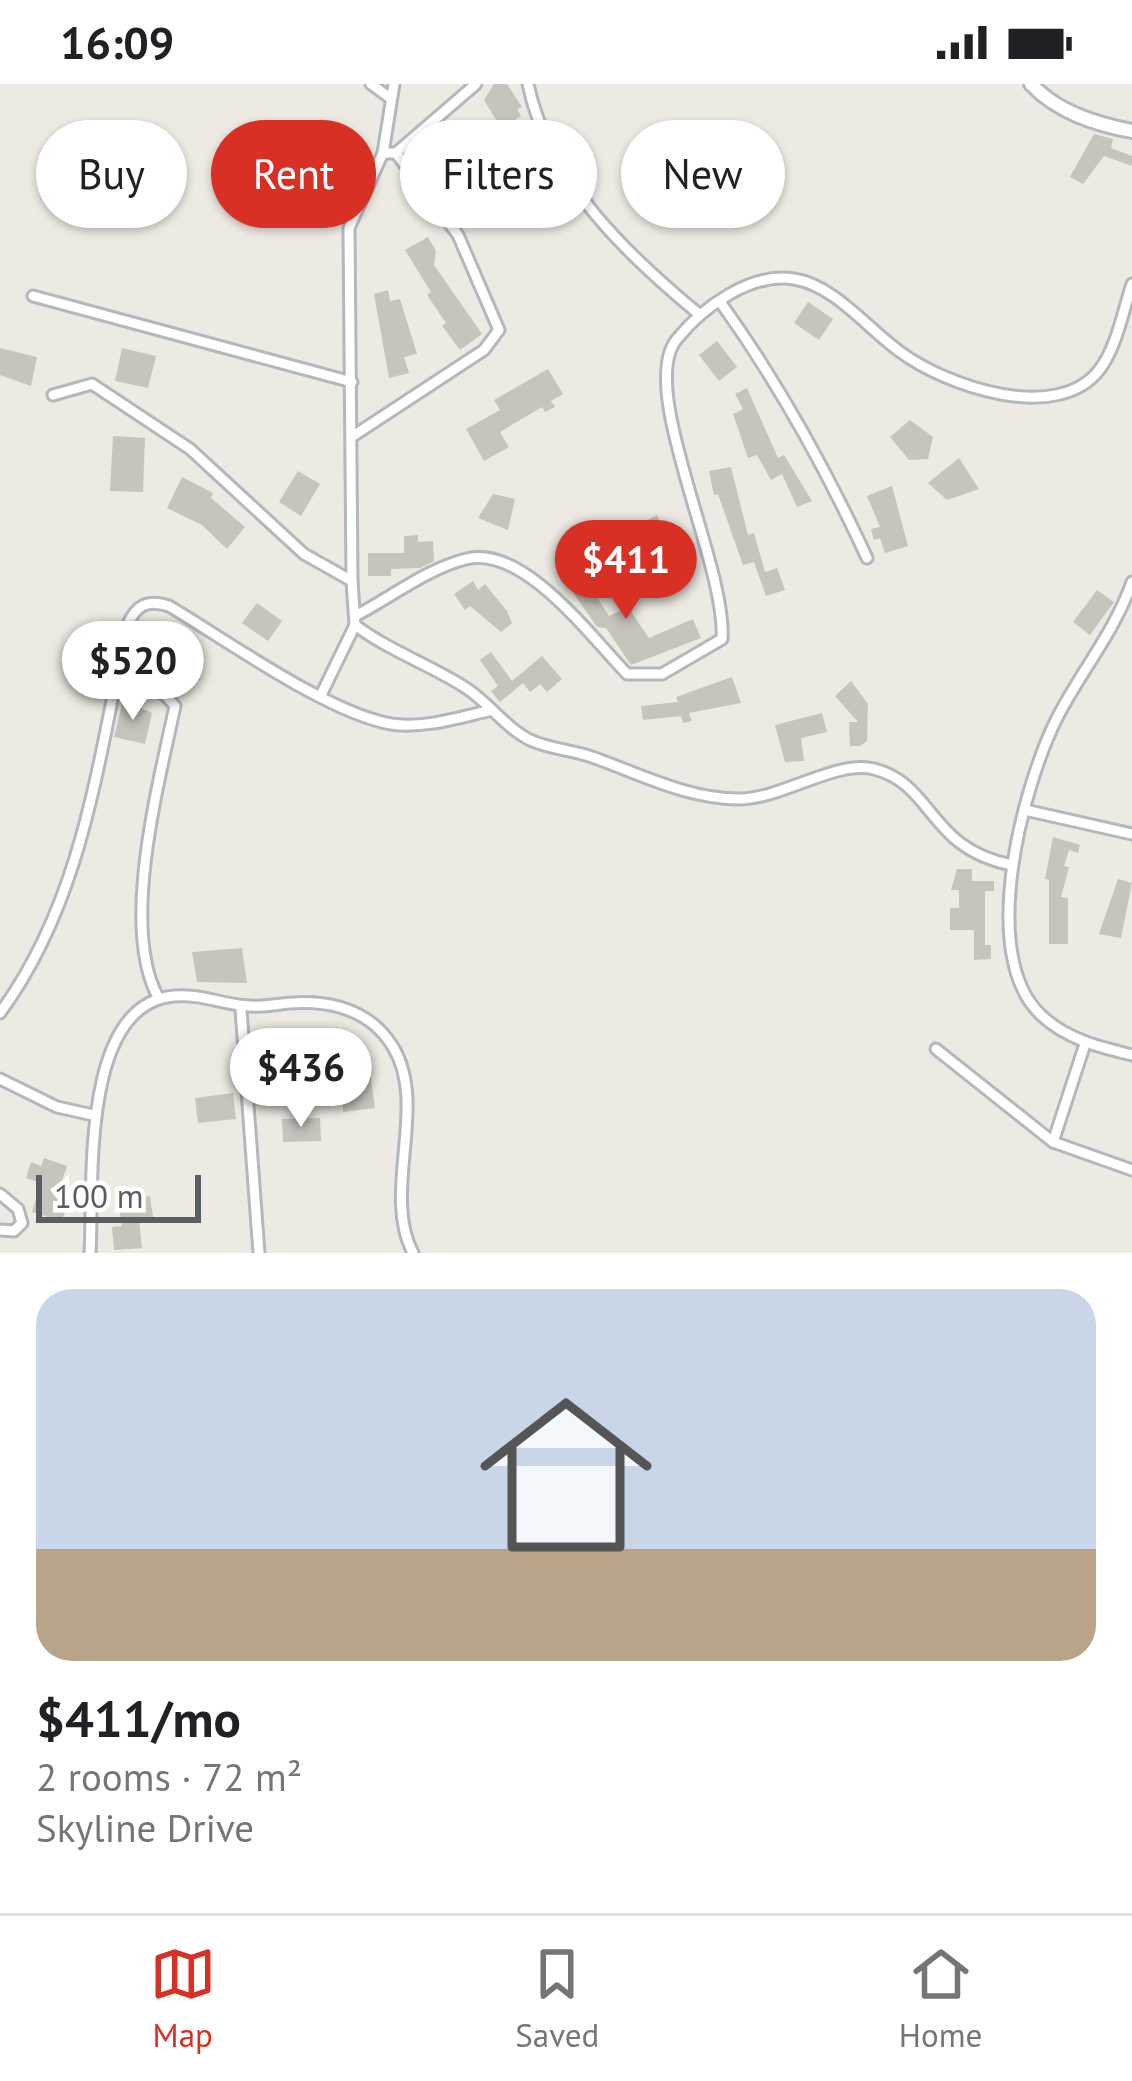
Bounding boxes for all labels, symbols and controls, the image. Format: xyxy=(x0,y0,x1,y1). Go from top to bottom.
text: 16:09 xyxy=(60,13,174,71)
chip: Buy xyxy=(36,120,187,228)
chip: Rent xyxy=(211,120,376,228)
chip: Filters xyxy=(400,120,597,228)
chip: New xyxy=(621,120,785,228)
pin: $411 xyxy=(555,520,697,622)
text: $411 xyxy=(582,533,670,584)
pin: $520 xyxy=(62,621,204,723)
text: $520 xyxy=(89,634,177,685)
pin: $436 xyxy=(230,1028,372,1130)
text: $436 xyxy=(257,1041,345,1092)
scale bar xyxy=(36,1169,201,1222)
text: 100 m xyxy=(54,1174,144,1217)
icon: home xyxy=(458,1367,674,1583)
text: $411/mo xyxy=(36,1685,241,1751)
text: 2 rooms · 72 m² xyxy=(36,1751,302,1802)
text: Skyline Drive xyxy=(36,1802,254,1853)
tab: Map xyxy=(150,1941,216,2056)
tab: Saved xyxy=(515,1941,599,2056)
tab: Home xyxy=(899,1941,982,2056)

